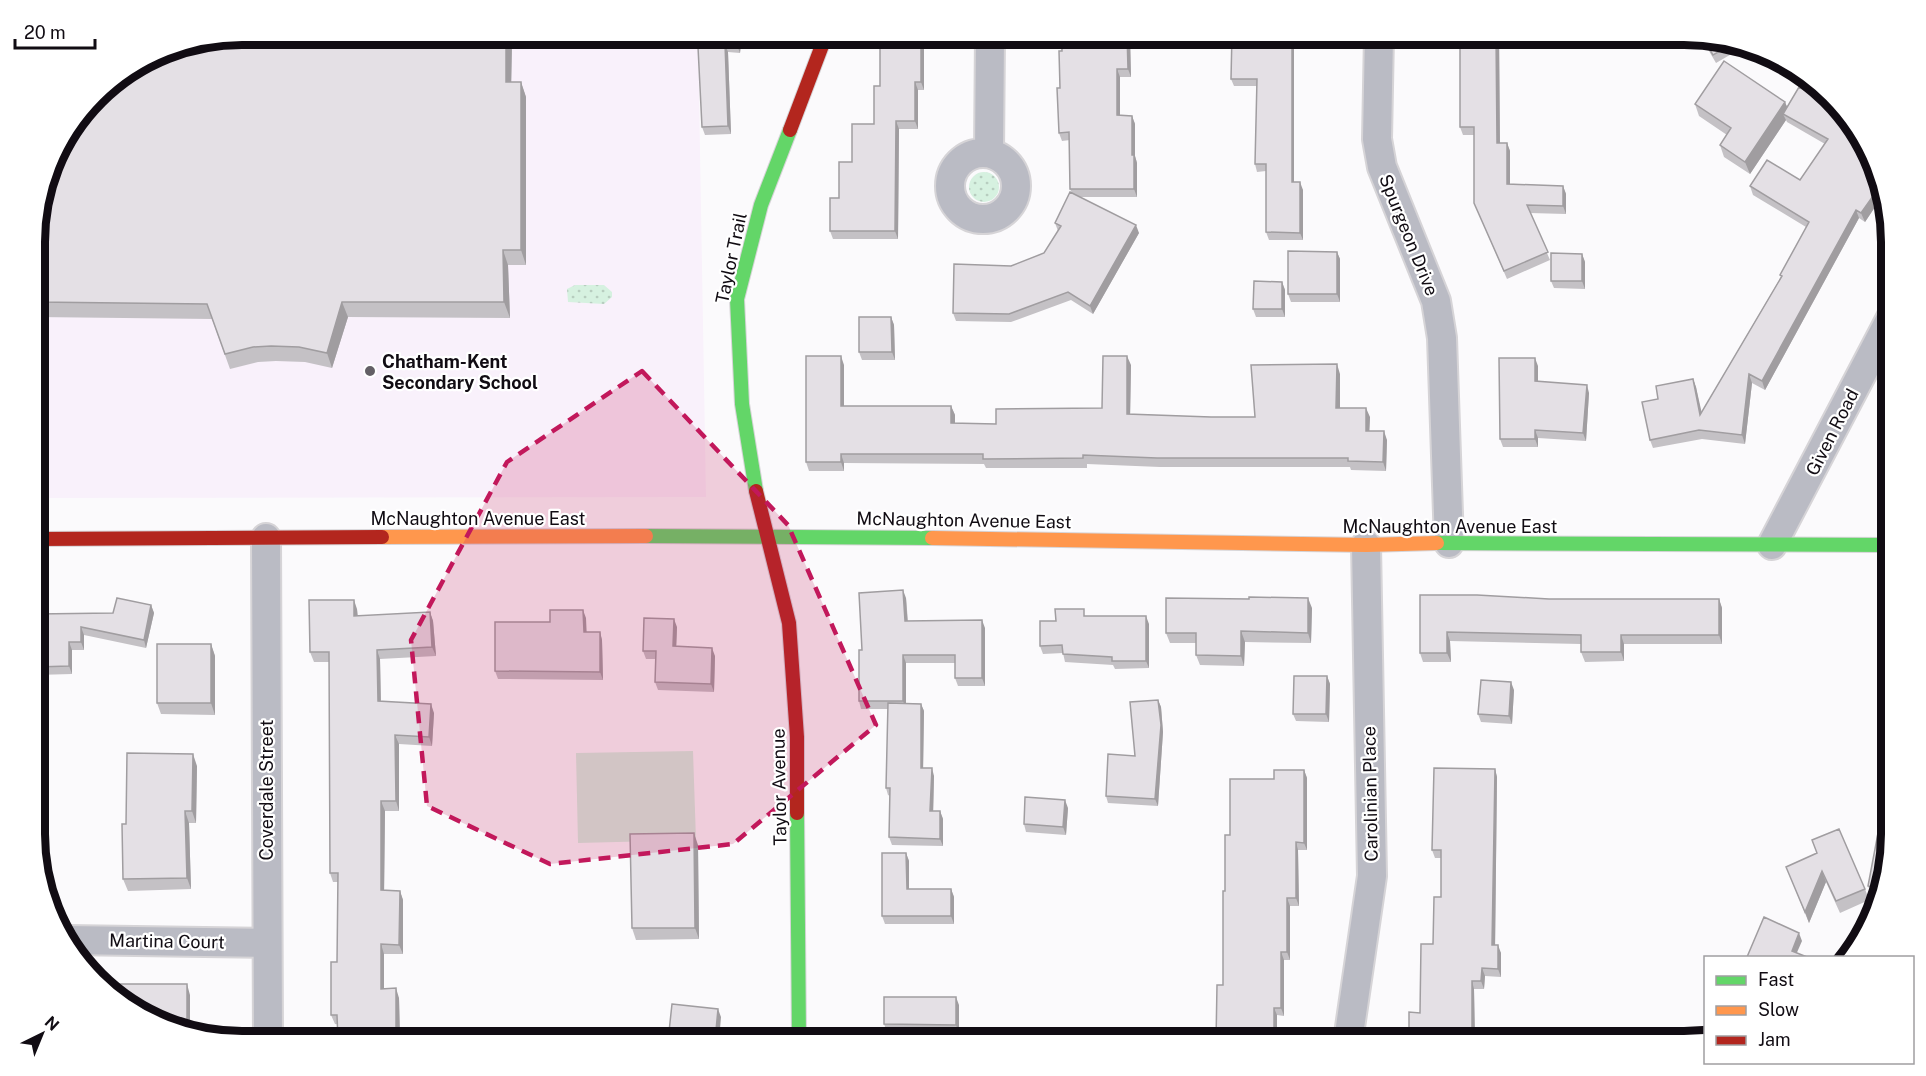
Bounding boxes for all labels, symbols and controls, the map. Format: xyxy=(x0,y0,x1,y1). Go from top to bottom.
scale bar xyxy=(15,12,94,50)
text: 20 m xyxy=(24,22,66,43)
street label: Spurgeon Drive xyxy=(1375,171,1443,299)
street label: Taylor Trail xyxy=(711,211,751,305)
place label: Chatham-Kent Secondary School xyxy=(382,351,538,393)
marker: Chatham-Kent Secondary School xyxy=(363,364,377,378)
street label: Given Road xyxy=(1801,385,1863,479)
street label: McNaughton Avenue East xyxy=(370,508,586,529)
street label: McNaughton Avenue East xyxy=(856,508,1072,532)
street label: McNaughton Avenue East xyxy=(1342,516,1558,537)
street label: Coverdale Street xyxy=(256,719,277,861)
street label: Carolinian Place xyxy=(1358,726,1382,862)
street label: Taylor Avenue xyxy=(767,728,791,846)
street label: Martina Court xyxy=(109,929,225,953)
legend xyxy=(1704,956,1914,1064)
text: Fast xyxy=(1758,969,1794,990)
text: Slow xyxy=(1758,999,1799,1020)
north arrow xyxy=(12,1004,72,1064)
text: N xyxy=(41,1012,63,1035)
text: Jam xyxy=(1758,1029,1791,1050)

